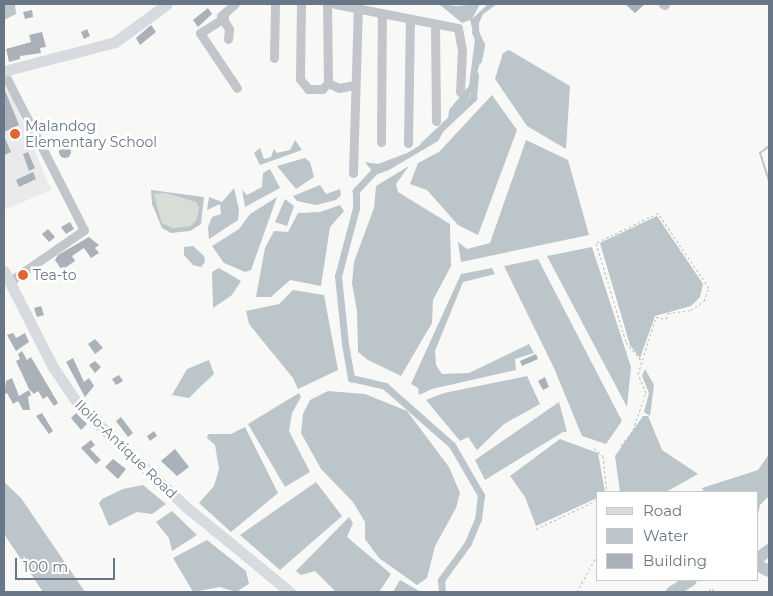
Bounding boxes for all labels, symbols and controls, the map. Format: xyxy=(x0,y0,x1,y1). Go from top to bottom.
place label: Malandog Elementary School xyxy=(25,118,157,150)
marker: Malandog Elementary School xyxy=(9,128,21,140)
place label: Tea-to xyxy=(33,267,76,283)
marker: Tea-to xyxy=(17,269,29,281)
street label: Iloilo-Antique Road xyxy=(72,396,180,502)
legend xyxy=(596,491,758,581)
text: Road xyxy=(643,501,682,520)
text: Water xyxy=(643,526,689,545)
scale bar xyxy=(18,548,118,580)
text: Building xyxy=(643,551,707,570)
text: 100 m xyxy=(23,557,68,576)

